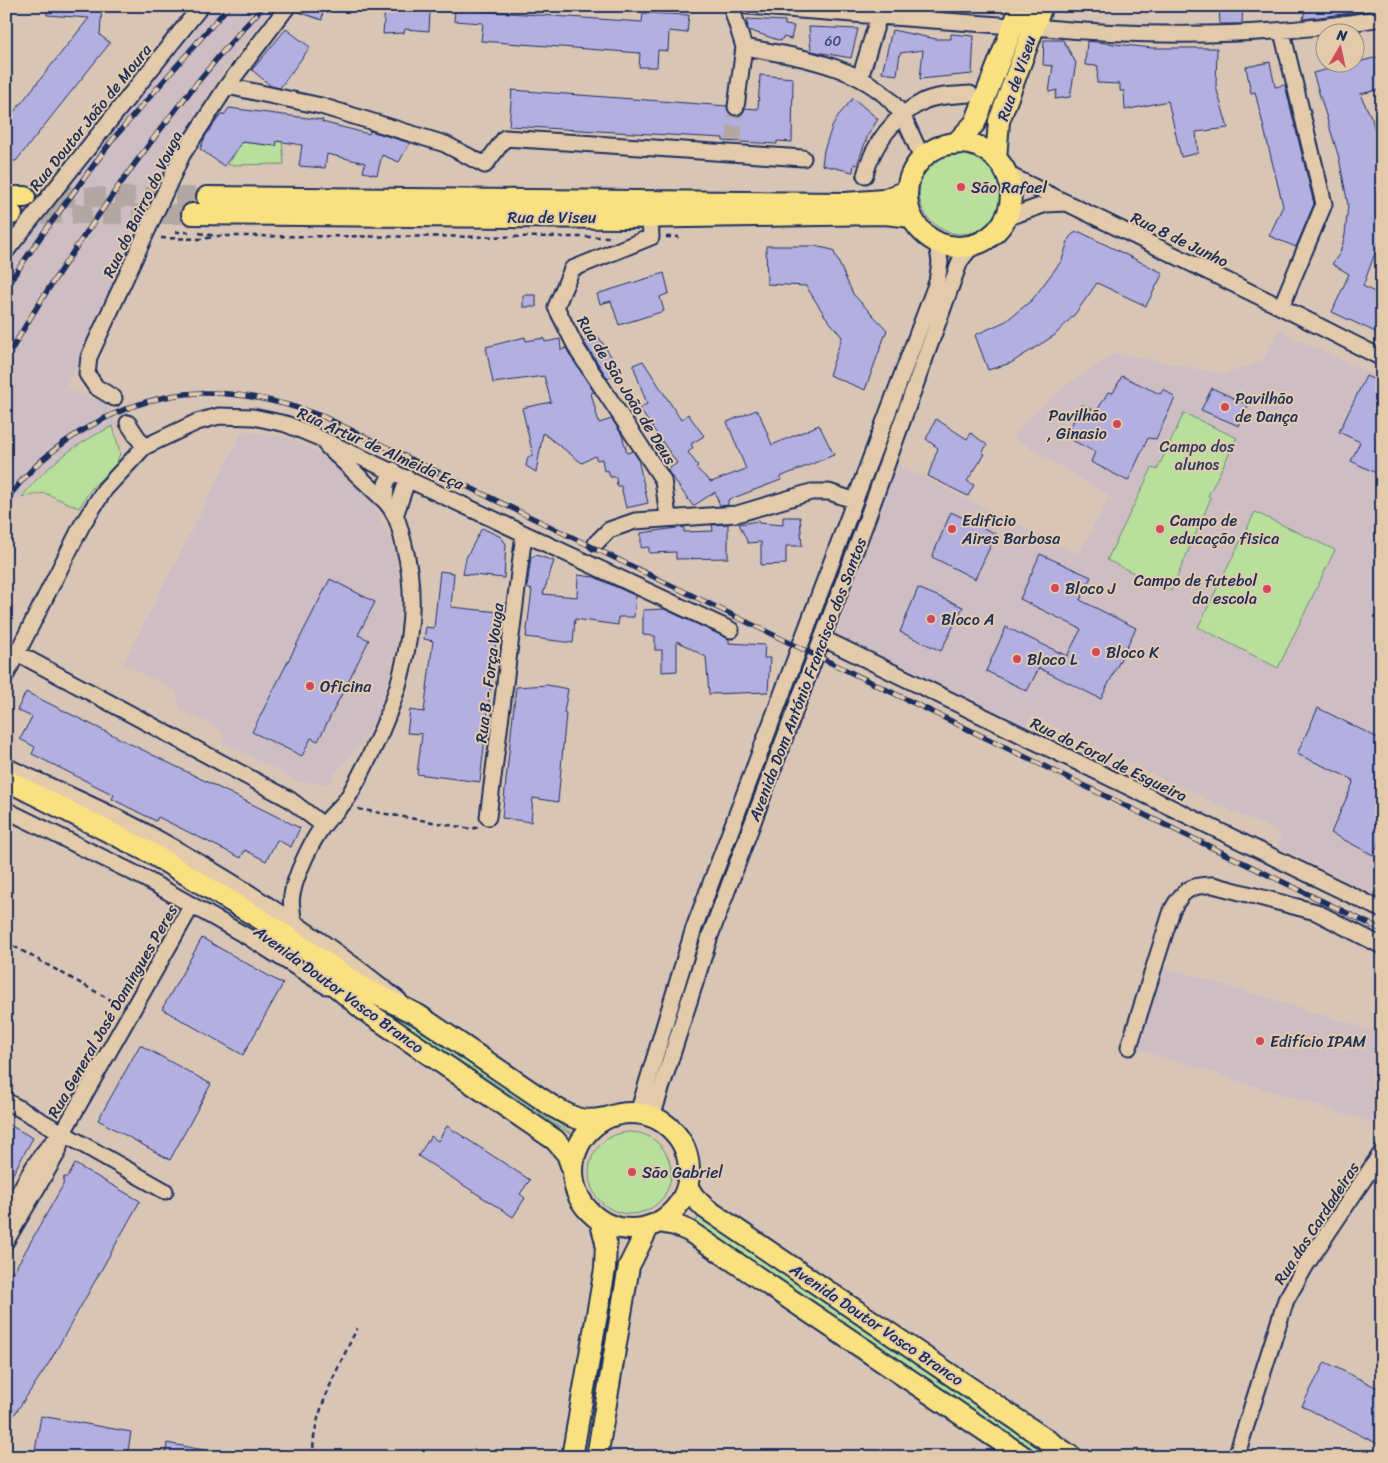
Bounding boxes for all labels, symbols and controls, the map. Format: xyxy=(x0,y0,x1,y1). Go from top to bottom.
north arrow xyxy=(1316,22,1366,72)
text: N xyxy=(1334,22,1349,49)
house number: 60 xyxy=(825,29,842,54)
street label: Rua de Viseu xyxy=(988,31,1045,125)
street label: Rua Doutor João de Moura xyxy=(22,36,160,198)
street label: Rua do Bairro do Vouga xyxy=(94,126,191,283)
place label: São Rafael xyxy=(971,173,1047,202)
marker: São Rafael xyxy=(955,181,967,193)
street label: Rua de Viseu xyxy=(508,203,597,232)
street label: Rua 8 de Junho xyxy=(1126,203,1234,276)
street label: Rua de São João de Deus xyxy=(569,310,685,471)
place label: Pavilhão de Dança xyxy=(1235,384,1298,431)
street label: Rua Artur de Almeida Eça xyxy=(293,399,470,499)
place label: Pavilhão , Ginasio xyxy=(1047,401,1107,448)
marker: Pavilhão de Dança xyxy=(1219,401,1231,413)
marker: Pavilhão , Ginasio xyxy=(1111,418,1123,430)
park label: Campo dos alunos xyxy=(1160,432,1235,479)
place label: Edificio Aires Barbosa xyxy=(961,506,1061,553)
place label: Campo de educação fisica xyxy=(1170,506,1279,553)
marker: Edificio Aires Barbosa xyxy=(946,523,958,535)
marker: Campo de educação fisica xyxy=(1154,523,1166,535)
street label: Avenida Dom António Francisco dos Santos xyxy=(739,532,875,826)
place label: Campo de futebol da escola xyxy=(1134,566,1257,613)
place label: Bloco J xyxy=(1065,574,1116,603)
marker: Bloco J xyxy=(1049,582,1061,594)
marker: Campo de futebol da escola xyxy=(1261,583,1273,595)
street label: Rua B - Força Vouga xyxy=(467,600,513,745)
place label: Bloco A xyxy=(941,605,995,634)
marker: Bloco A xyxy=(925,613,937,625)
place label: Bloco K xyxy=(1106,638,1160,667)
place label: Bloco L xyxy=(1027,645,1078,674)
marker: Bloco K xyxy=(1090,646,1102,658)
marker: Bloco L xyxy=(1011,653,1023,665)
place label: Oficina xyxy=(320,672,372,701)
marker: Oficina xyxy=(304,680,316,692)
street label: Rua do Foral de Esgueira xyxy=(1025,709,1192,810)
street label: Rua General José Domingues Peres xyxy=(39,898,186,1124)
street label: Avenida Doutor Vasco Branco xyxy=(247,917,430,1061)
place label: Edifício IPAM xyxy=(1270,1027,1367,1056)
marker: Edifício IPAM xyxy=(1254,1035,1266,1047)
street label: Rua das Cardadeiras xyxy=(1266,1155,1368,1291)
place label: São Gabriel xyxy=(642,1158,723,1187)
marker: São Gabriel xyxy=(626,1166,638,1178)
street label: Avenida Doutor Vasco Branco xyxy=(783,1255,970,1394)

